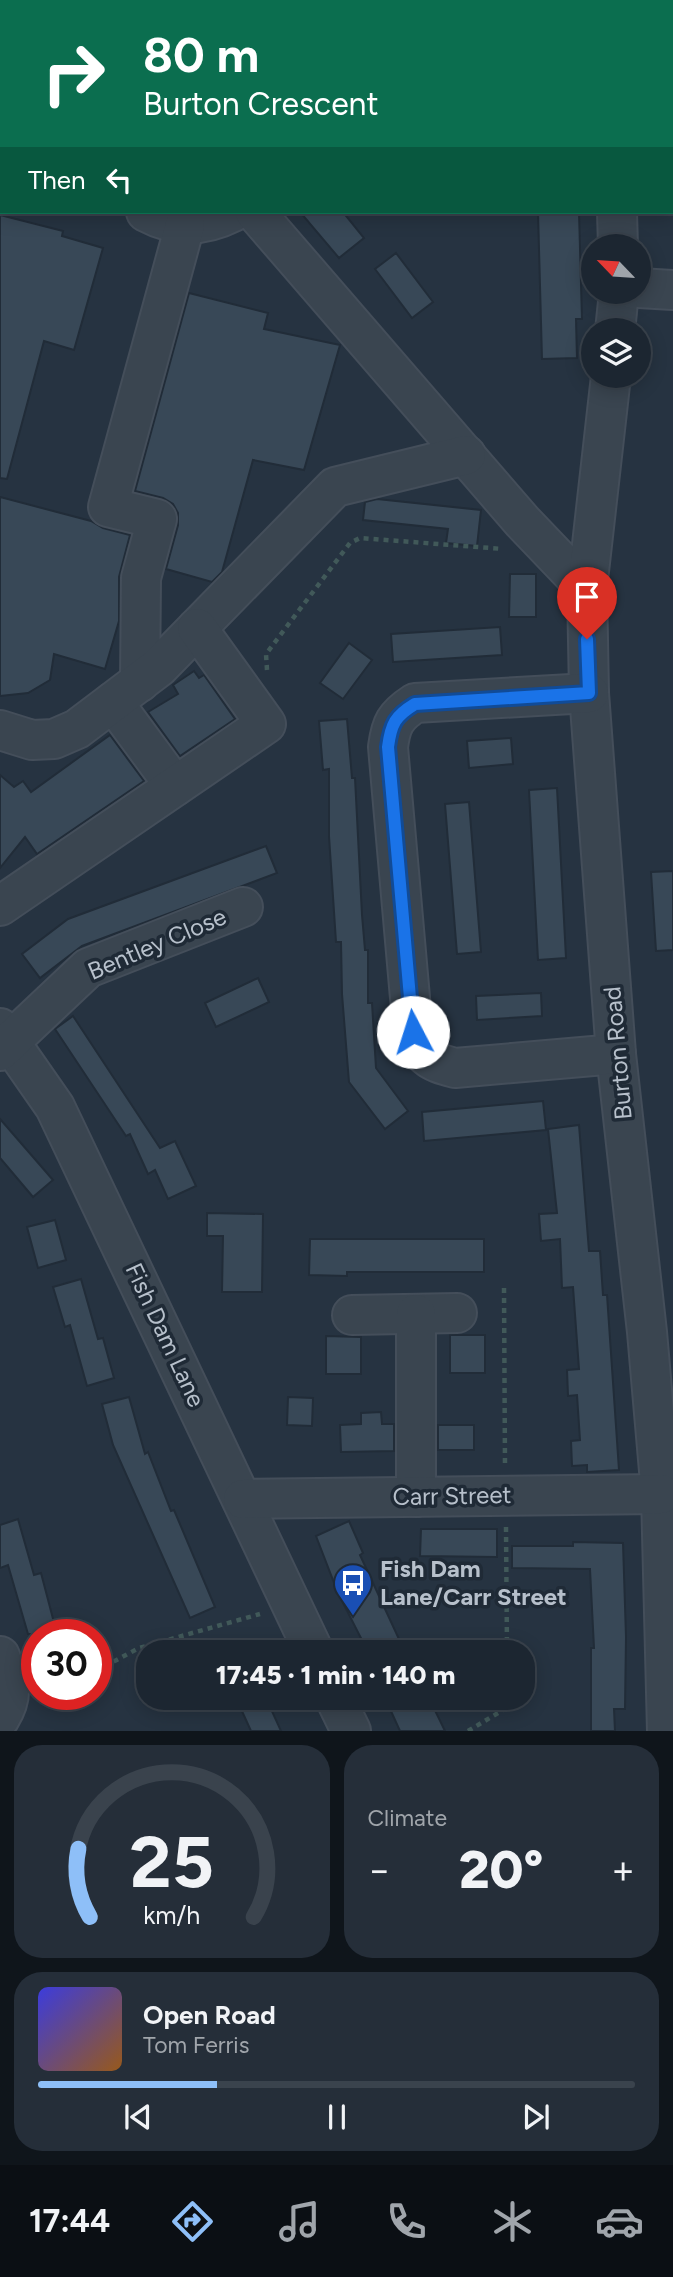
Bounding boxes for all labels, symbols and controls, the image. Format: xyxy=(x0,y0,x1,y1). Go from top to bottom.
text: 80 m xyxy=(143,25,259,84)
icon: right xyxy=(28,28,119,119)
text: Burton Crescent xyxy=(143,85,379,123)
icon: left xyxy=(100,161,138,199)
text: Then xyxy=(28,164,86,196)
north arrow xyxy=(581,234,651,304)
map controls xyxy=(581,234,651,388)
button: layers xyxy=(581,318,651,388)
pin xyxy=(557,567,617,639)
icon: arrive xyxy=(568,578,606,616)
street label: Bentley Close xyxy=(83,901,230,986)
street label: Burton Road xyxy=(597,985,638,1121)
position arrow xyxy=(376,995,450,1069)
street label: Fish Dam Lane xyxy=(119,1258,211,1411)
street label: Carr Street xyxy=(392,1480,512,1511)
place label: Fish Dam Lane/Carr Street xyxy=(380,1554,567,1611)
bus stop icon: Fish Dam Lane/Carr Street xyxy=(332,1562,374,1617)
speed limit sign: 30 xyxy=(21,1619,112,1710)
text: 17:45 · 1 min · 140 m xyxy=(216,1659,455,1691)
text: Climate xyxy=(368,1804,447,1832)
text: 25 xyxy=(130,1819,214,1906)
text: 20° xyxy=(459,1839,543,1901)
text: − xyxy=(368,1847,391,1893)
text: + xyxy=(611,1847,635,1893)
text: km/h xyxy=(143,1900,200,1930)
text: Open Road xyxy=(143,1999,276,2031)
text: Tom Ferris xyxy=(143,2031,249,2059)
icon: previous xyxy=(119,2098,157,2136)
icon: pause xyxy=(318,2098,356,2136)
icon: next xyxy=(517,2098,555,2136)
icon: directions xyxy=(168,2197,217,2246)
icon: music xyxy=(275,2197,324,2246)
icon: phone xyxy=(382,2197,431,2246)
icon: climate xyxy=(488,2197,537,2246)
icon: car xyxy=(595,2197,644,2246)
text: 17:44 xyxy=(29,2202,110,2240)

